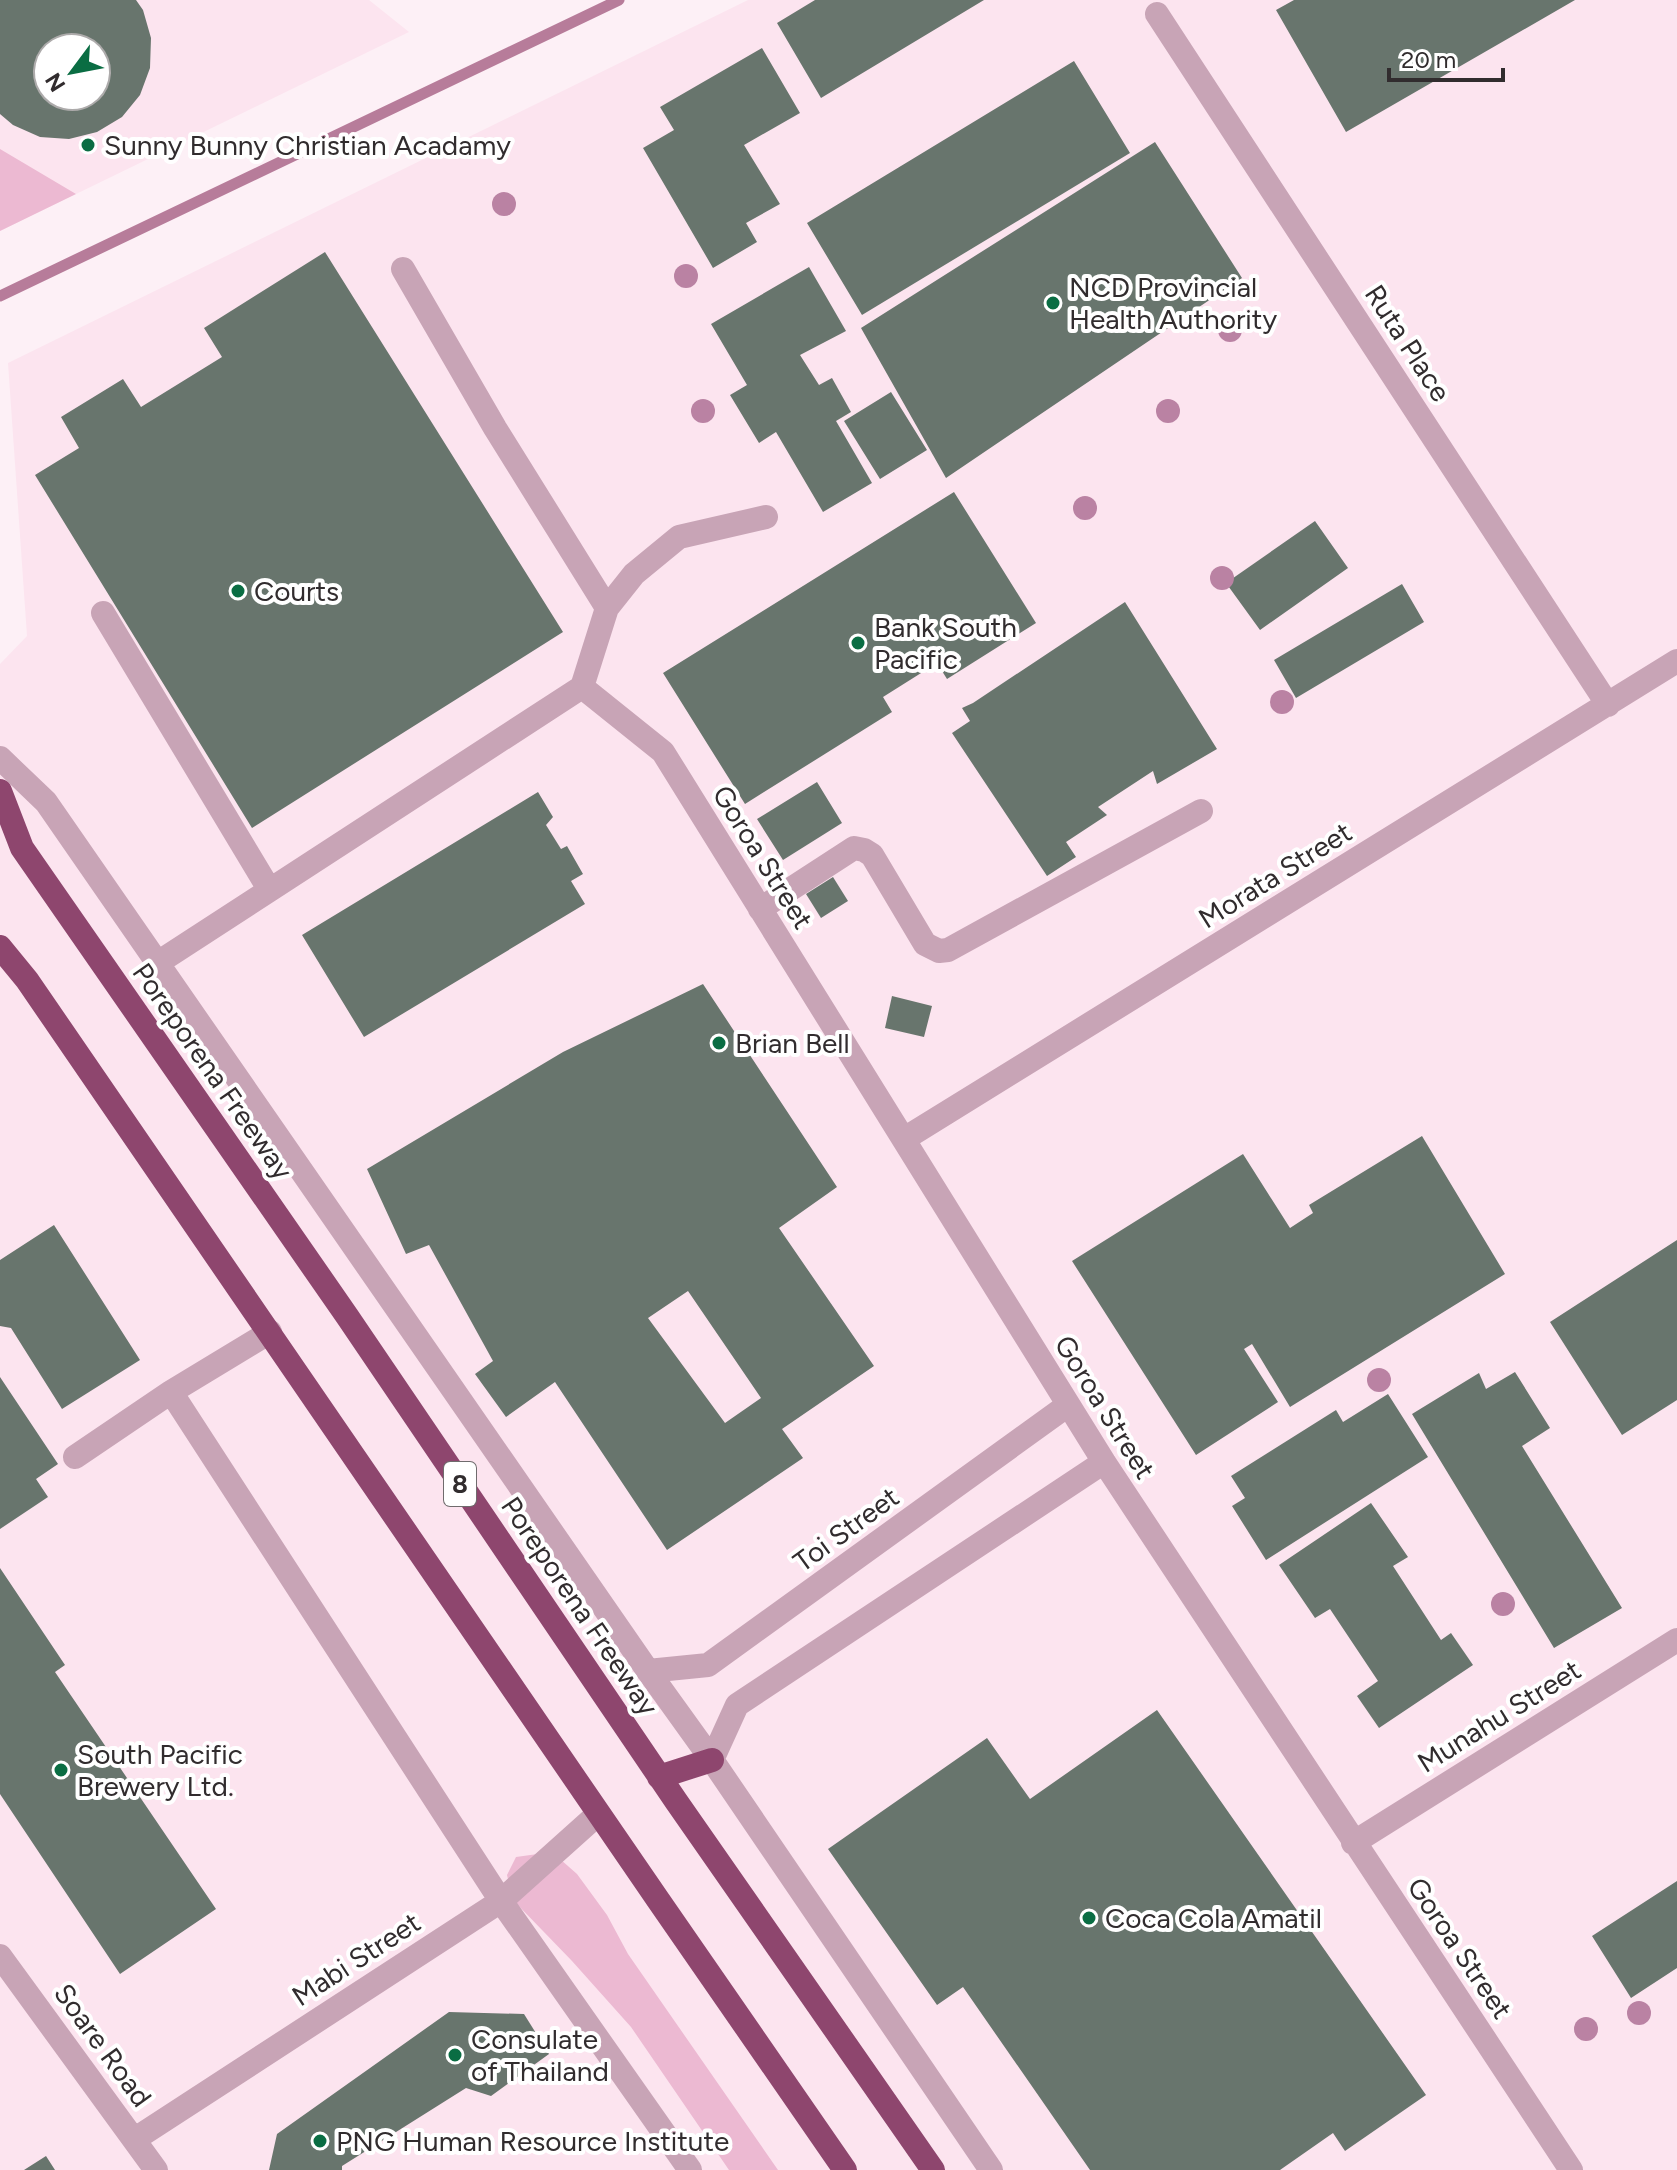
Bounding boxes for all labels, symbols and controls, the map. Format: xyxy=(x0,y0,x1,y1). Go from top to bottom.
north arrow xyxy=(32,32,112,112)
scale bar xyxy=(1389,32,1503,82)
text: 20 m xyxy=(1401,45,1456,74)
text: N xyxy=(40,68,71,97)
place label: Sunny Bunny Christian Acadamy xyxy=(104,128,511,162)
marker: Sunny Bunny Christian Acadamy xyxy=(79,136,97,154)
place label: NCD Provincial Health Authority xyxy=(1069,270,1277,336)
street label: Ruta Place xyxy=(1358,278,1458,408)
marker: NCD Provincial Health Authority xyxy=(1044,294,1062,312)
place label: Courts xyxy=(254,574,339,608)
marker: Courts xyxy=(229,582,247,600)
place label: Bank South Pacific xyxy=(874,610,1017,676)
marker: Bank South Pacific xyxy=(849,634,867,652)
street label: Goroa Street xyxy=(705,779,821,935)
street label: Morata Street xyxy=(1192,815,1358,935)
street label: Poreporena Freeway xyxy=(126,956,301,1186)
place label: Brian Bell xyxy=(735,1026,850,1060)
marker: Brian Bell xyxy=(710,1034,728,1052)
street label: Goroa Street xyxy=(1047,1329,1163,1485)
road number: 8 xyxy=(444,1462,476,1506)
street label: Toi Street xyxy=(787,1479,905,1579)
street label: Poreporena Freeway xyxy=(494,1490,666,1722)
street label: Munahu Street xyxy=(1411,1652,1587,1780)
place label: South Pacific Brewery Ltd. xyxy=(77,1737,243,1803)
marker: South Pacific Brewery Ltd. xyxy=(52,1761,70,1779)
street label: Goroa Street xyxy=(1400,1871,1520,2025)
place label: Coca Cola Amatil xyxy=(1105,1901,1322,1935)
street label: Mabi Street xyxy=(285,1905,427,2013)
marker: Coca Cola Amatil xyxy=(1080,1909,1098,1927)
street label: Soare Road xyxy=(47,1977,159,2113)
place label: Consulate of Thailand xyxy=(471,2022,609,2088)
marker: Consulate of Thailand xyxy=(446,2046,464,2064)
place label: PNG Human Resource Institute xyxy=(336,2124,729,2158)
marker: PNG Human Resource Institute xyxy=(311,2132,329,2150)

